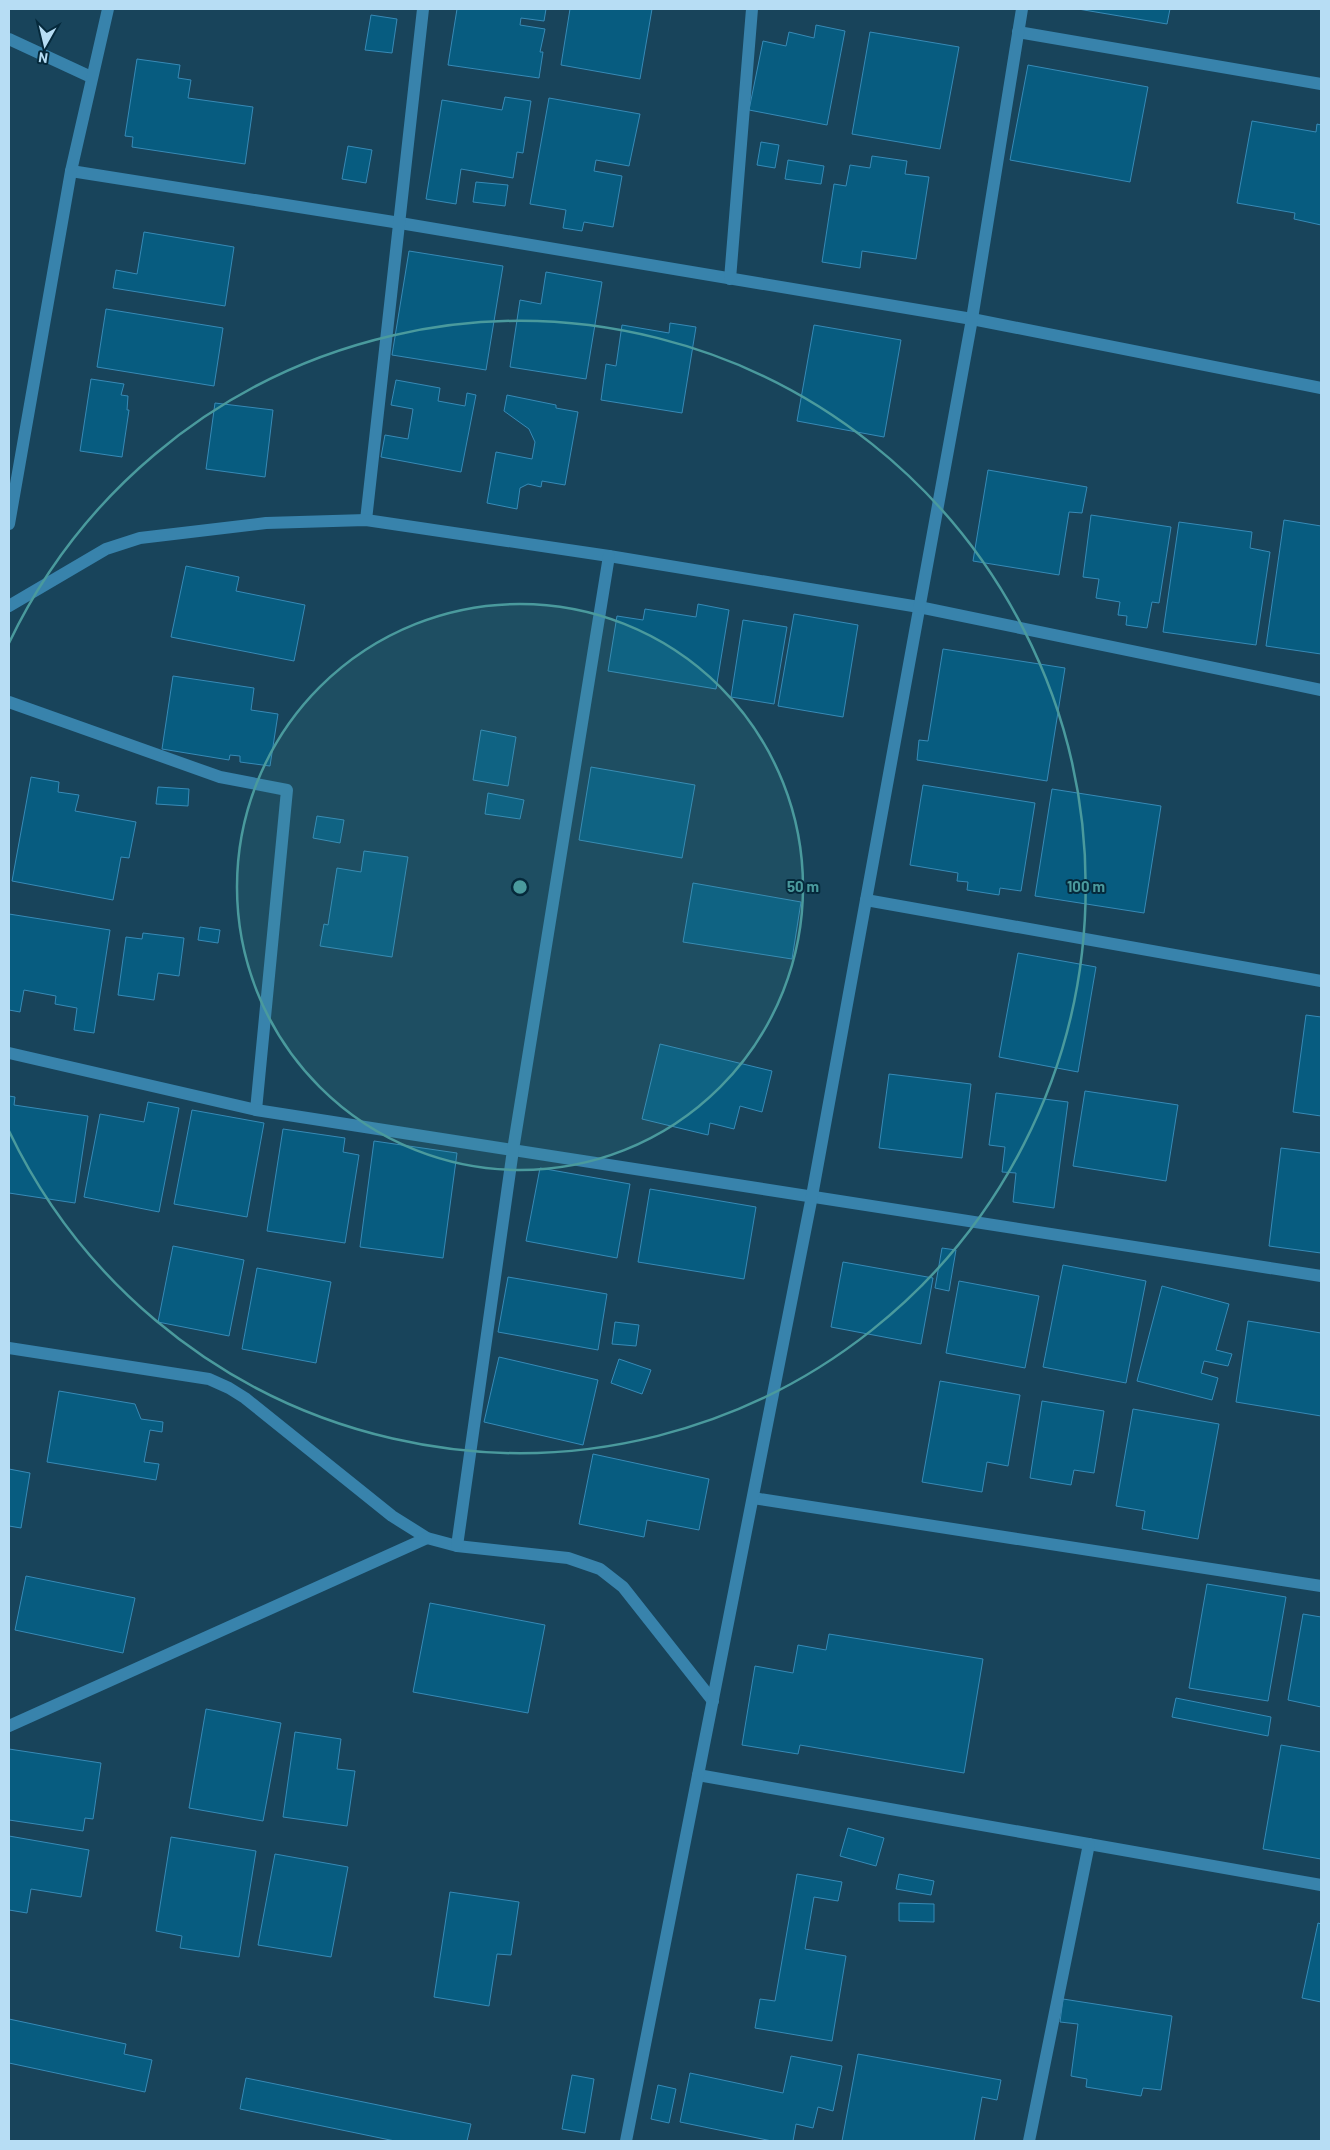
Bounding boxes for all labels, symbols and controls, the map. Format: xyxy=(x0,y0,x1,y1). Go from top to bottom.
north arrow xyxy=(20,20,70,70)
text: N xyxy=(37,49,49,67)
text: 50 m xyxy=(787,877,819,895)
text: 100 m xyxy=(1067,877,1105,895)
centre of rings xyxy=(511,878,529,896)

